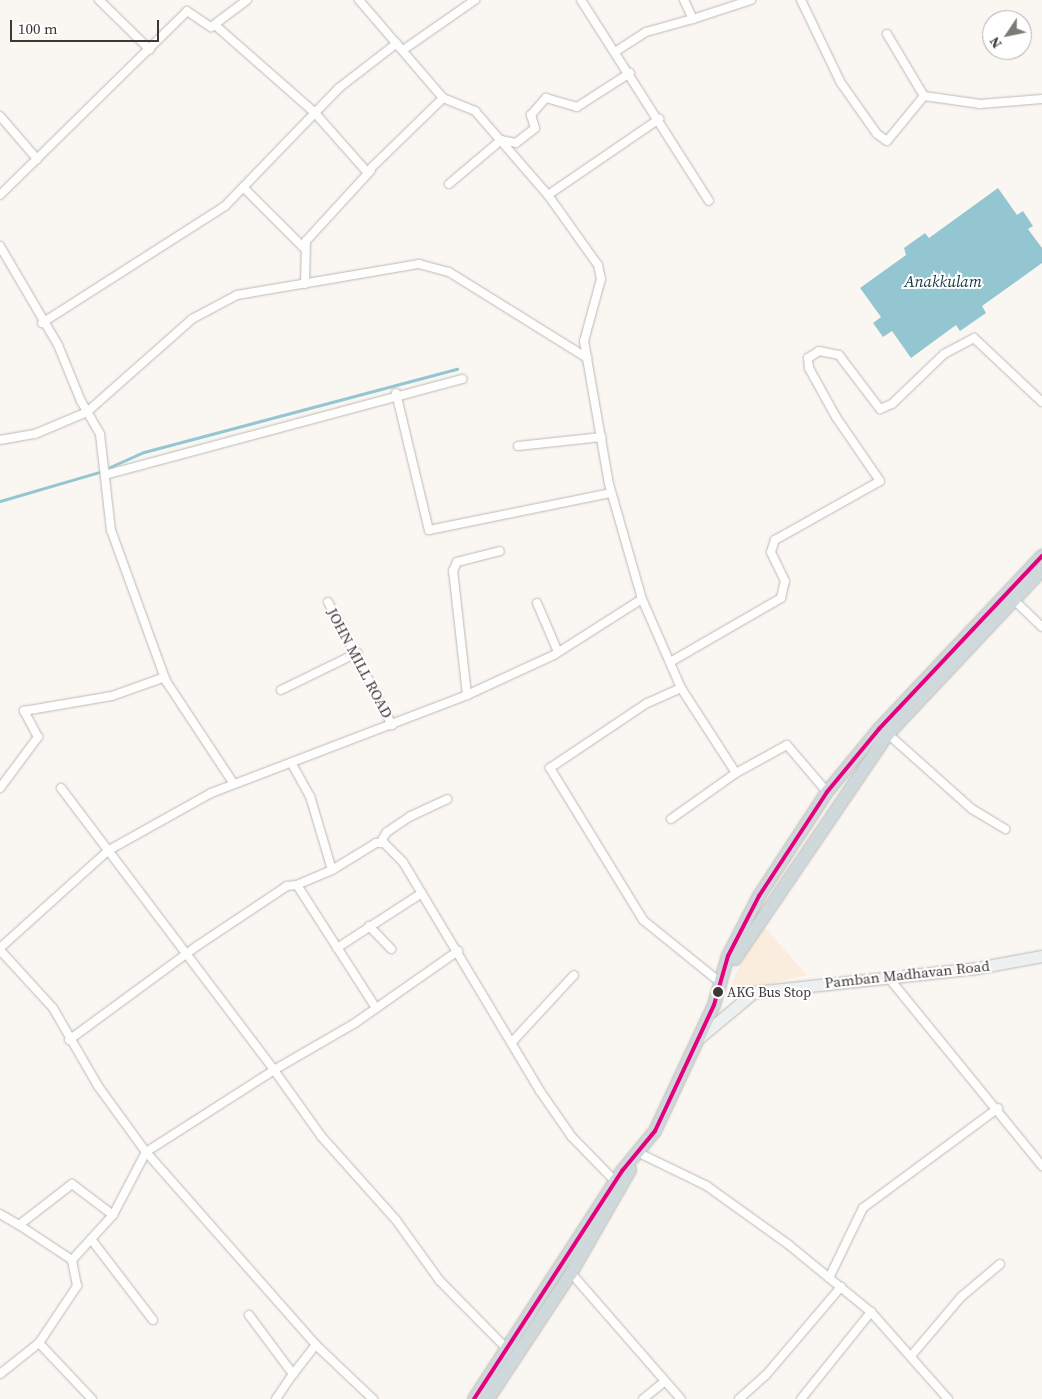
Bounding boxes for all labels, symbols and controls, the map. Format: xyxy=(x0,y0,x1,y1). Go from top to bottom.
scale bar xyxy=(12,10,161,42)
north arrow xyxy=(982,10,1032,60)
text: 100 m xyxy=(18,18,58,39)
text: N xyxy=(984,33,1007,53)
water label: Anakkulam xyxy=(904,271,982,291)
street label: JOHN MILL ROAD xyxy=(323,605,397,721)
street label: Pamban Madhavan Road xyxy=(824,956,990,992)
place label: AKG Bus Stop xyxy=(727,984,811,1000)
marker: AKG Bus Stop xyxy=(713,987,723,997)

